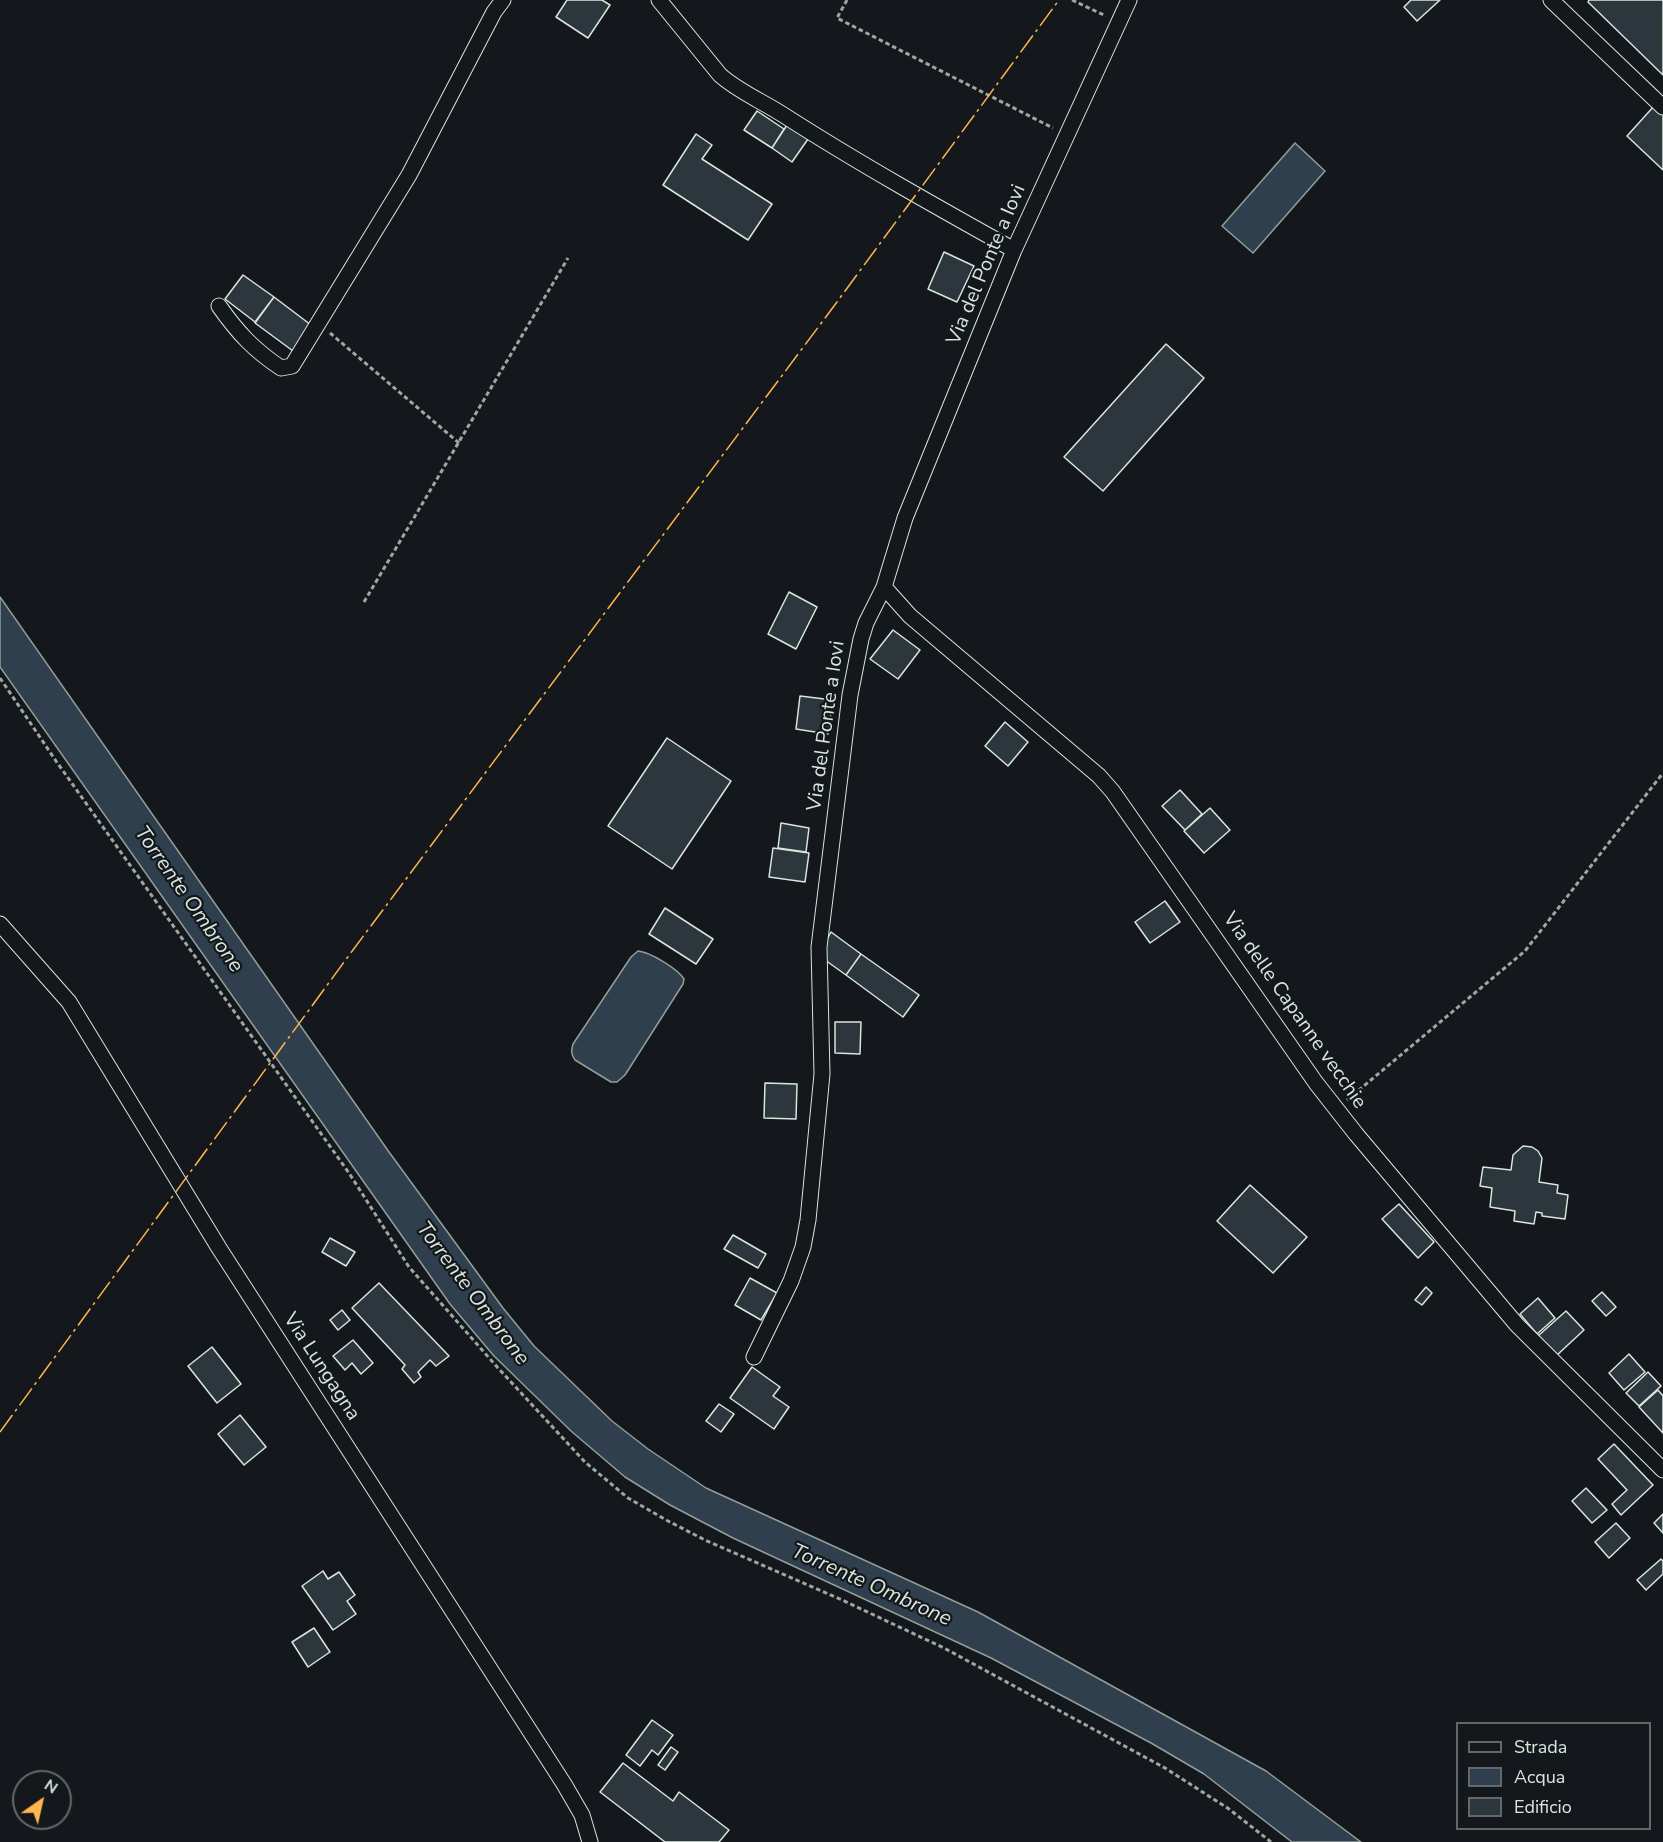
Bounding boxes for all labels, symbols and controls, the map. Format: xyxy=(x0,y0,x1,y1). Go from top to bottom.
street label: Via del Ponte a Iovi xyxy=(942,181,1032,349)
street label: Via del Ponte a Iovi xyxy=(803,639,851,813)
water label: Torrente Ombrone xyxy=(128,822,248,978)
street label: Via delle Capanne vecchie xyxy=(1217,908,1371,1114)
water label: Torrente Ombrone xyxy=(410,1217,534,1371)
street label: Via Lungagna xyxy=(277,1309,365,1425)
water label: Torrente Ombrone xyxy=(787,1539,955,1633)
legend xyxy=(1456,1722,1651,1830)
text: Strada xyxy=(1514,1735,1567,1759)
text: Acqua xyxy=(1514,1765,1565,1789)
north arrow xyxy=(12,1770,72,1830)
text: N xyxy=(40,1774,62,1799)
text: Edificio xyxy=(1514,1795,1572,1819)

